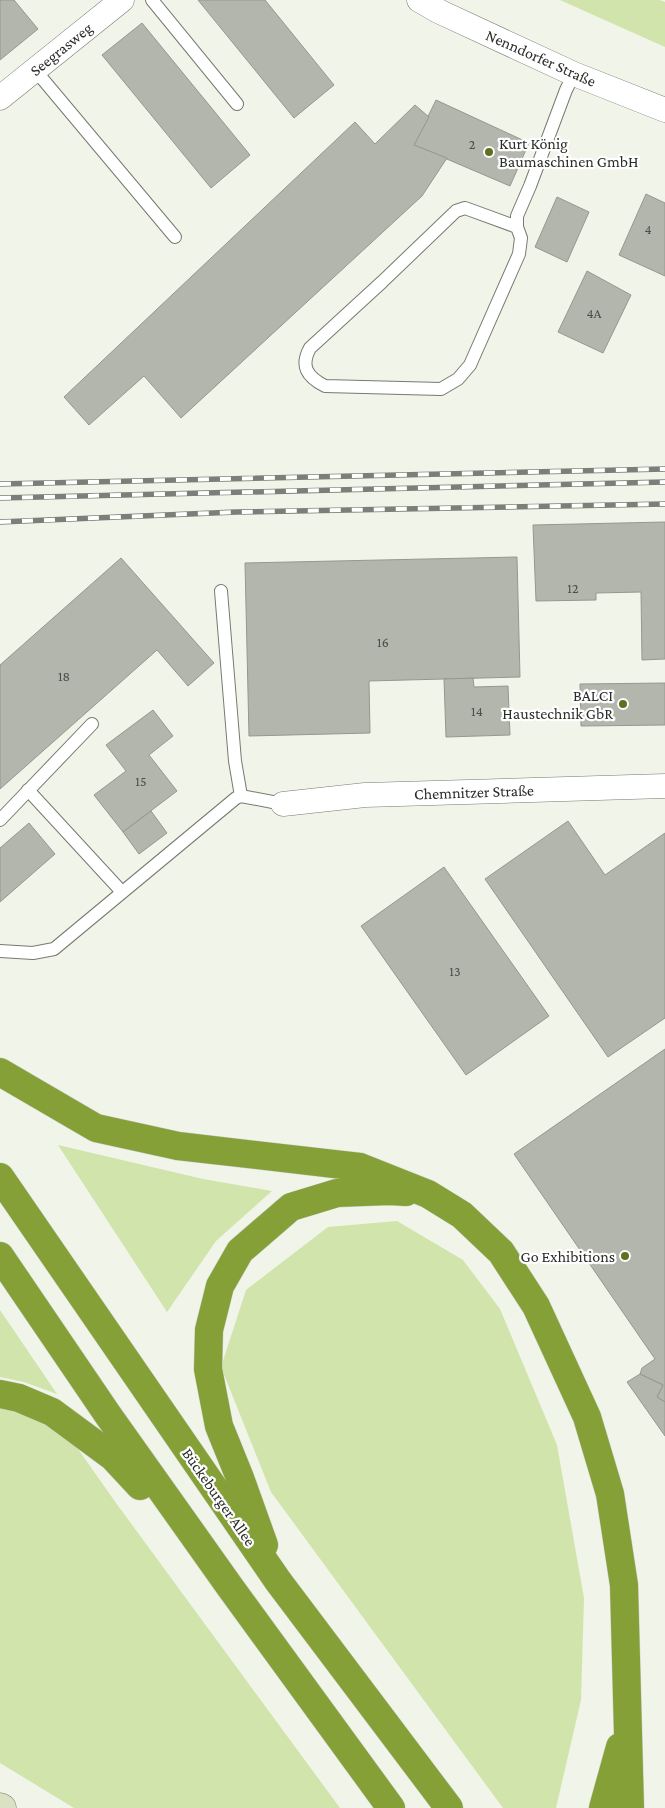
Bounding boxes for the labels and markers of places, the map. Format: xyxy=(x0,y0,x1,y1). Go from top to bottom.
place label: Kurt König Baumaschinen GmbH xyxy=(499,135,638,170)
marker: Kurt König Baumaschinen GmbH xyxy=(483,146,495,158)
place label: BALCI Haustechnik GbR xyxy=(502,687,613,722)
marker: BALCI Haustechnik GbR xyxy=(617,698,629,710)
place label: Go Exhibitions xyxy=(521,1248,615,1265)
marker: Go Exhibitions xyxy=(619,1250,631,1262)

